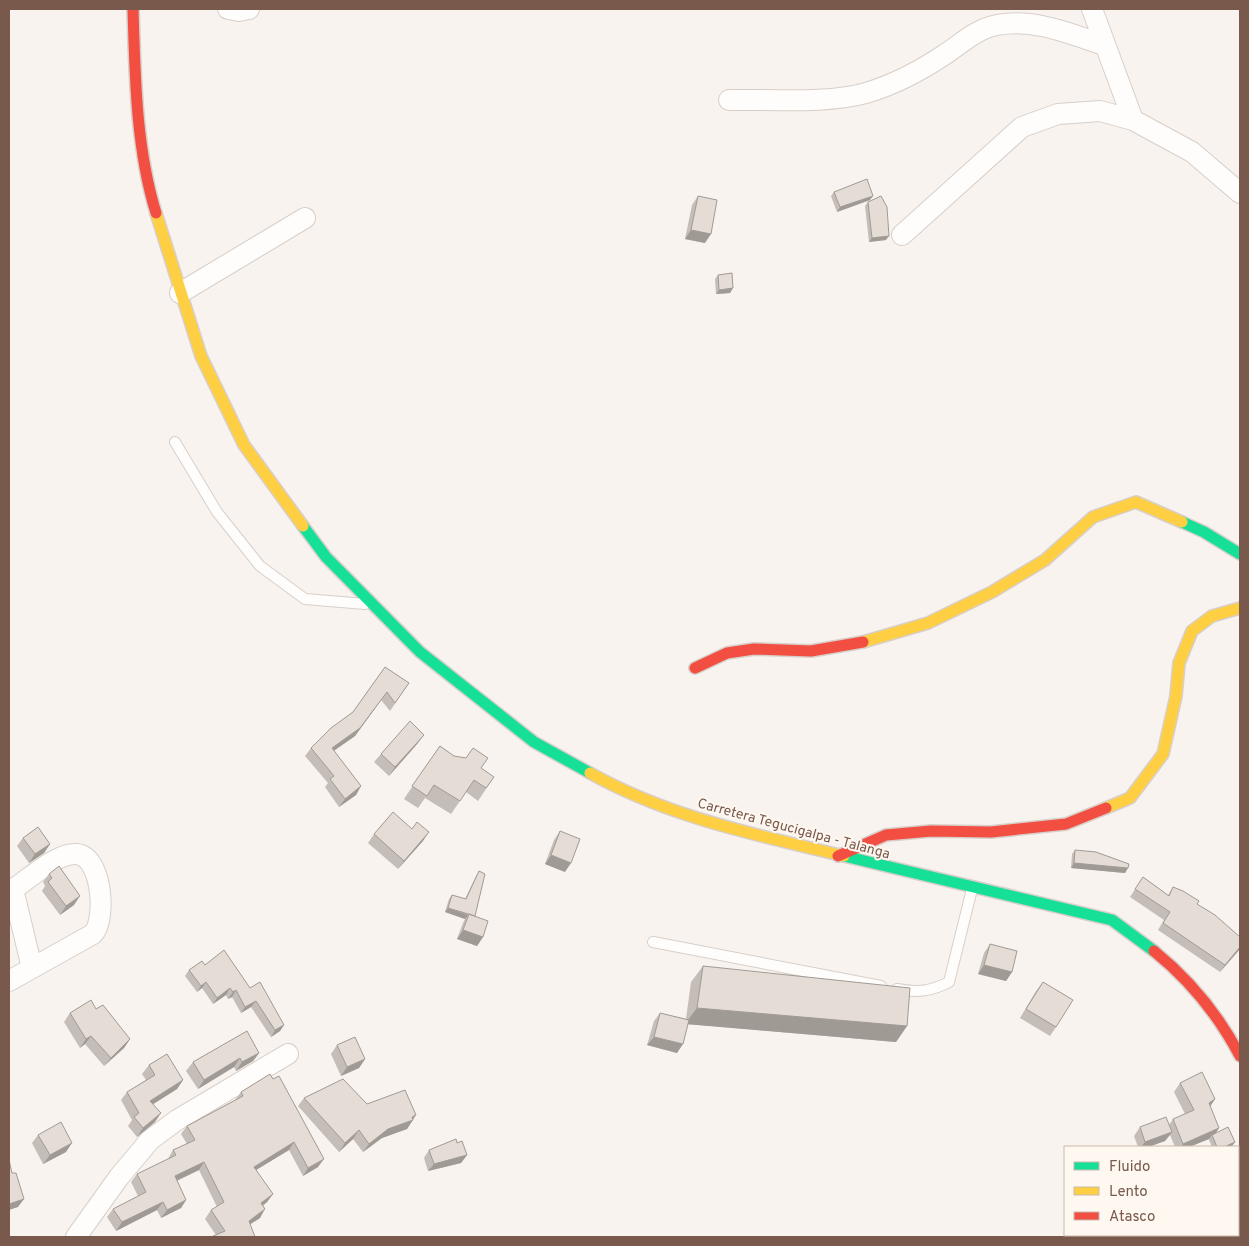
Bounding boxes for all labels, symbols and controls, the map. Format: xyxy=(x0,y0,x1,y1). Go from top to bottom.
street label: Carretera Tegucigalpa - Talanga xyxy=(695,796,892,863)
legend xyxy=(1064,1146,1239,1236)
text: Fluido xyxy=(1109,1158,1150,1177)
text: Lento xyxy=(1109,1183,1148,1202)
text: Atasco xyxy=(1109,1208,1155,1227)

